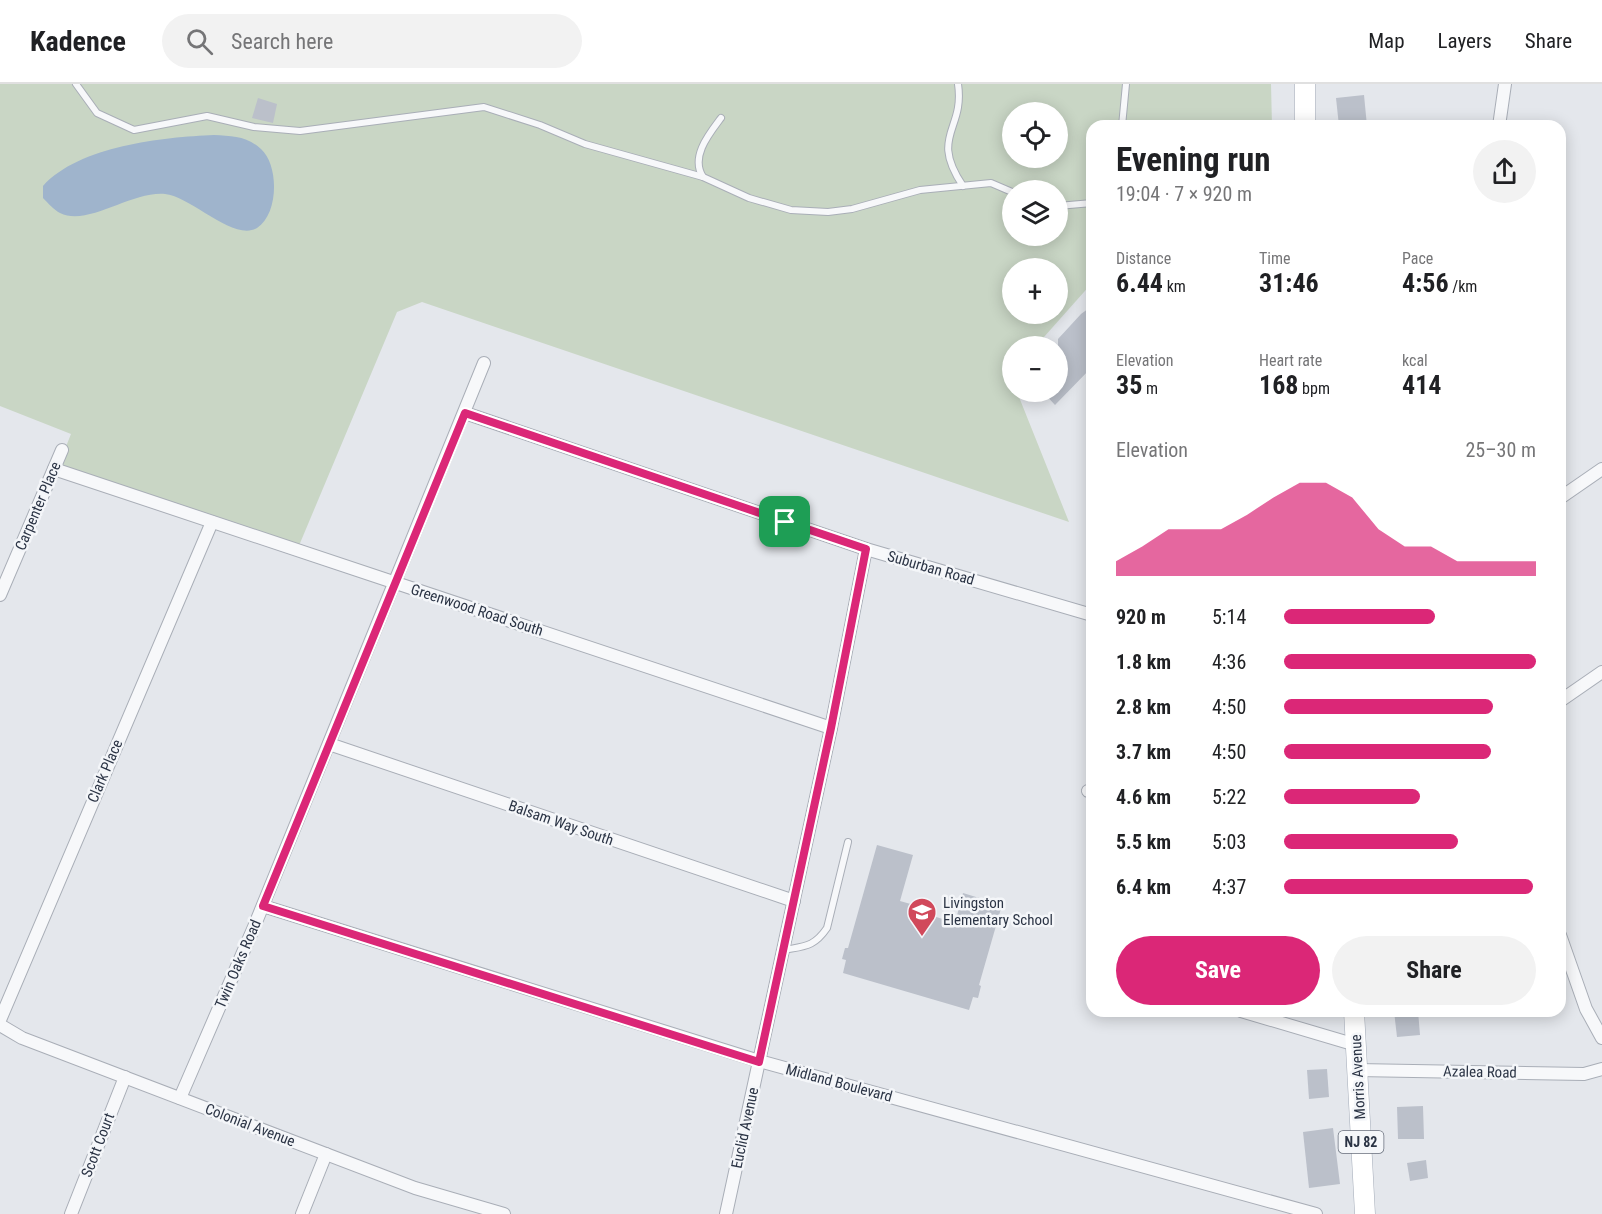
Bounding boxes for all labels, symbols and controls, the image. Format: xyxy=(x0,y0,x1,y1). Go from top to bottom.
search box xyxy=(162,14,582,68)
text: Kadence xyxy=(30,25,126,58)
icon: search xyxy=(183,25,216,58)
text: Search here xyxy=(231,29,333,54)
text: Map xyxy=(1368,29,1405,53)
text: Layers xyxy=(1438,29,1492,53)
text: Share xyxy=(1525,29,1572,53)
map controls xyxy=(1002,102,1068,402)
button: locate xyxy=(1002,102,1068,168)
text: Evening run xyxy=(1116,140,1271,179)
button: share xyxy=(1473,140,1536,203)
button: layers xyxy=(1002,180,1068,246)
text: 19:04 · 7 × 920 m xyxy=(1116,182,1252,206)
text: Distance xyxy=(1116,249,1171,268)
text: Time xyxy=(1259,249,1291,268)
text: Pace xyxy=(1402,249,1433,268)
button: + xyxy=(1002,258,1068,324)
text: 6.44 xyxy=(1116,268,1163,298)
text: 31:46 xyxy=(1259,268,1319,298)
text: 4:56 xyxy=(1402,268,1449,298)
text: km xyxy=(1163,277,1186,296)
text: /km xyxy=(1449,277,1477,296)
button: − xyxy=(1002,336,1068,402)
text: Elevation xyxy=(1116,351,1174,370)
text: Heart rate xyxy=(1259,351,1322,370)
text: kcal xyxy=(1402,351,1428,370)
text: 35 xyxy=(1116,370,1142,400)
text: 168 xyxy=(1259,370,1298,400)
text: 414 xyxy=(1402,370,1441,400)
text: m xyxy=(1142,379,1158,398)
text: bpm xyxy=(1298,379,1330,398)
text: Elevation xyxy=(1116,438,1188,462)
text: 25–30 m xyxy=(1465,438,1536,462)
street label: Carpenter Place xyxy=(11,459,65,553)
pin xyxy=(759,496,810,547)
icon: arrive xyxy=(768,505,801,538)
street label: Suburban Road xyxy=(885,547,977,589)
street label: Greenwood Road South xyxy=(409,580,545,640)
text: 920 m xyxy=(1116,605,1166,629)
text: 5:14 xyxy=(1212,605,1246,629)
text: 1.8 km xyxy=(1116,650,1171,674)
text: 4:36 xyxy=(1212,650,1246,674)
text: 2.8 km xyxy=(1116,695,1171,719)
text: 4:50 xyxy=(1212,695,1246,719)
street label: Clark Place xyxy=(84,737,126,805)
text: 3.7 km xyxy=(1116,740,1171,764)
text: 4:50 xyxy=(1212,740,1246,764)
text: 4.6 km xyxy=(1116,785,1171,809)
text: 5:22 xyxy=(1212,785,1246,809)
street label: Balsam Way South xyxy=(506,797,616,849)
text: 5.5 km xyxy=(1116,830,1171,854)
text: 5:03 xyxy=(1212,830,1246,854)
text: 6.4 km xyxy=(1116,875,1171,899)
text: 4:37 xyxy=(1212,875,1246,899)
place label: Livingston Elementary School xyxy=(943,894,1053,929)
school or university icon: Livingston Elementary School xyxy=(906,896,938,938)
street label: Twin Oaks Road xyxy=(211,917,265,1011)
button: Save xyxy=(1116,936,1320,1005)
button: Share xyxy=(1332,936,1536,1005)
street label: Morris Avenue xyxy=(1347,1034,1369,1120)
street label: Midland Boulevard xyxy=(784,1060,894,1106)
street label: Azalea Road xyxy=(1443,1062,1517,1082)
street label: Euclid Avenue xyxy=(728,1086,762,1170)
street label: Colonial Avenue xyxy=(202,1100,298,1150)
street label: Scott Court xyxy=(78,1110,118,1180)
road number: NJ 82 xyxy=(1338,1131,1384,1153)

